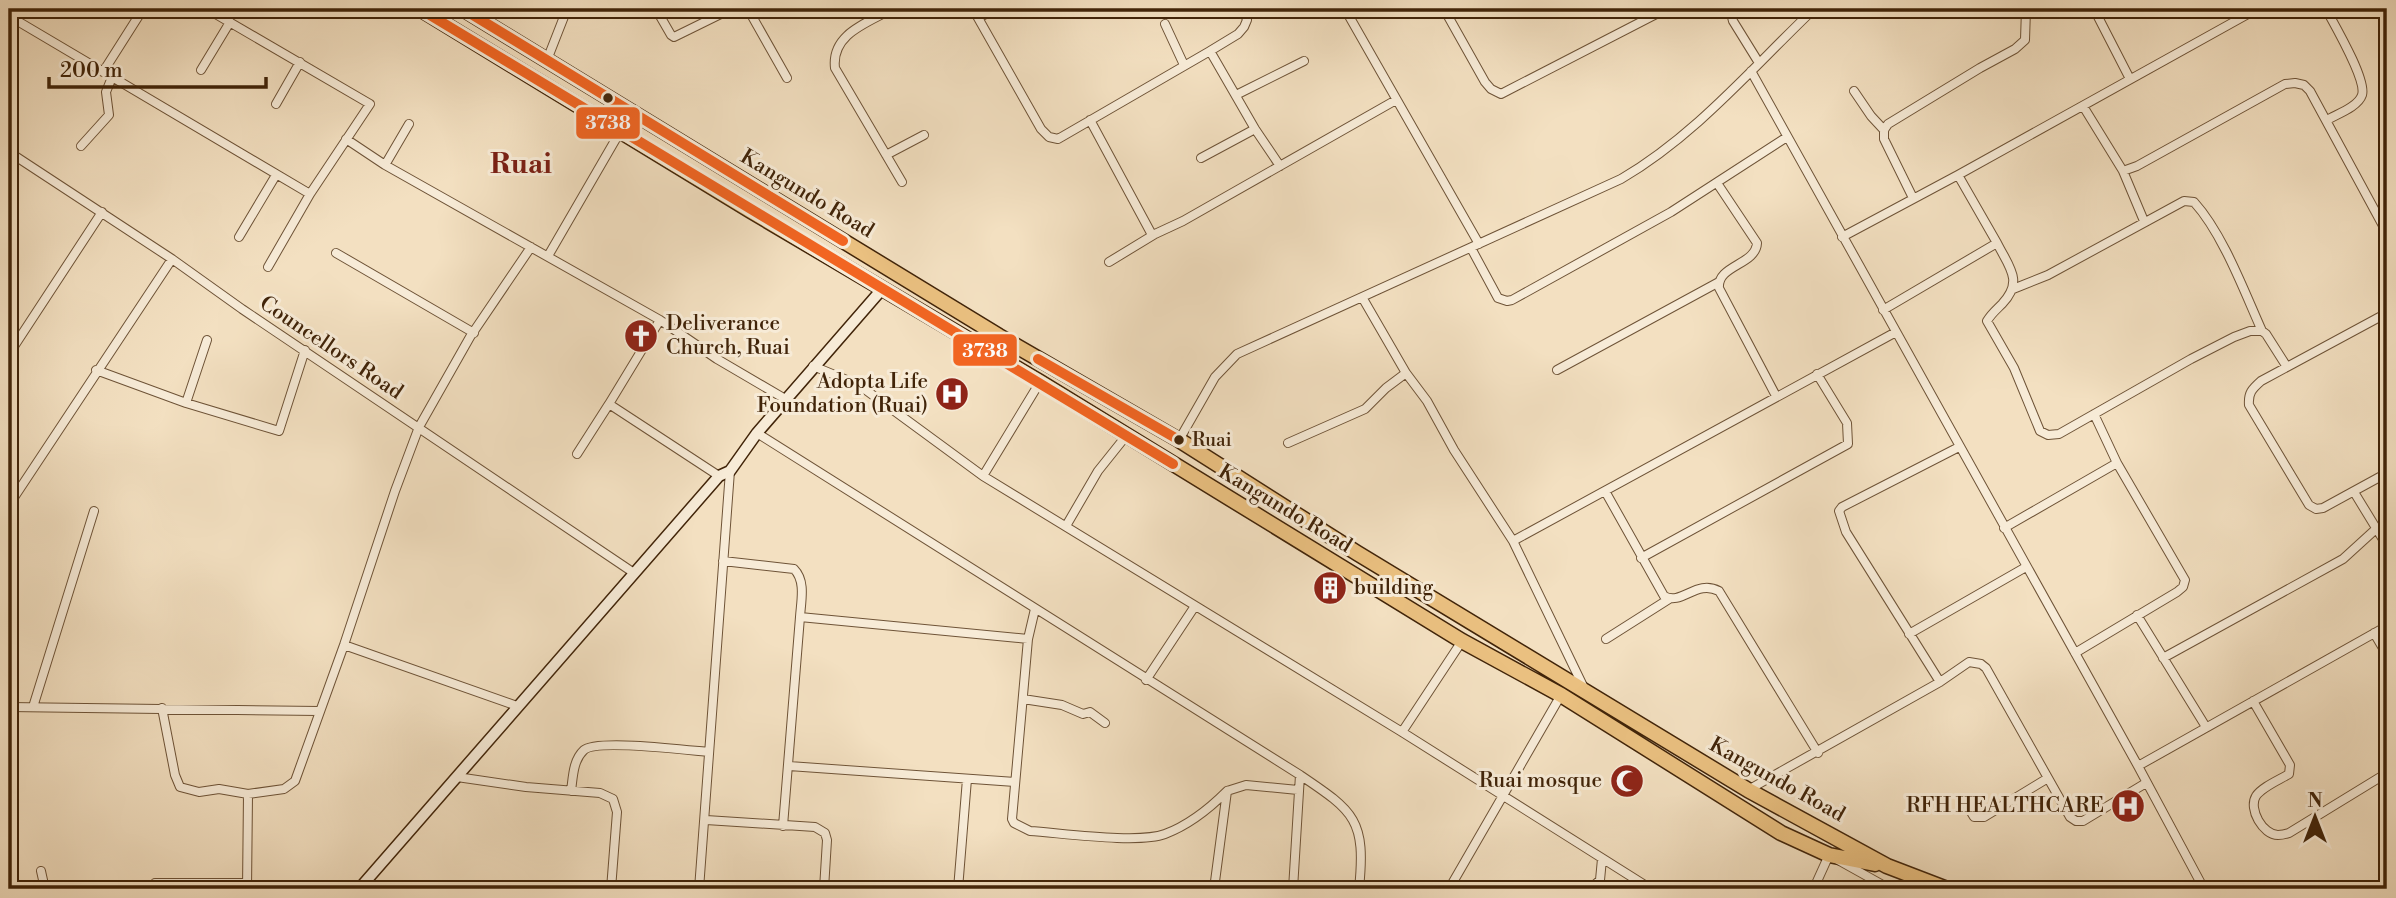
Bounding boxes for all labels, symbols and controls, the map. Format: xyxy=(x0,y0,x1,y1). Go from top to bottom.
scale bar xyxy=(49,46,266,90)
text: 200 m xyxy=(60,58,123,84)
unlabelled marker xyxy=(601,91,615,105)
line badge: 3738 xyxy=(575,106,641,140)
text: 3738 xyxy=(585,111,631,135)
street label: Kangundo Road xyxy=(735,144,879,244)
district label: Ruai xyxy=(490,147,552,182)
street label: Councellors Road xyxy=(254,290,408,406)
place label: Deliverance Church, Ruai xyxy=(666,311,790,361)
church icon: Deliverance Church, Ruai xyxy=(622,317,660,355)
line badge: 3738 xyxy=(952,333,1018,367)
text: 3738 xyxy=(962,339,1008,363)
place label: Adopta Life Foundation (Ruai) xyxy=(757,369,928,419)
hospital icon: Adopta Life Foundation (Ruai) xyxy=(933,375,971,413)
place label: Ruai xyxy=(1192,428,1232,452)
marker: Ruai xyxy=(1172,433,1186,447)
street label: Kangundo Road xyxy=(1213,459,1357,559)
building icon: building xyxy=(1311,569,1349,607)
place label: building xyxy=(1354,575,1433,601)
street label: Kangundo Road xyxy=(1704,732,1850,828)
mosque icon: Ruai mosque xyxy=(1608,762,1646,800)
place label: Ruai mosque xyxy=(1479,768,1602,794)
north arrow xyxy=(2280,782,2350,852)
hospital icon: RFH HEALTHCARE xyxy=(2109,787,2147,825)
text: N xyxy=(2307,789,2323,813)
place label: RFH HEALTHCARE xyxy=(1906,793,2104,819)

